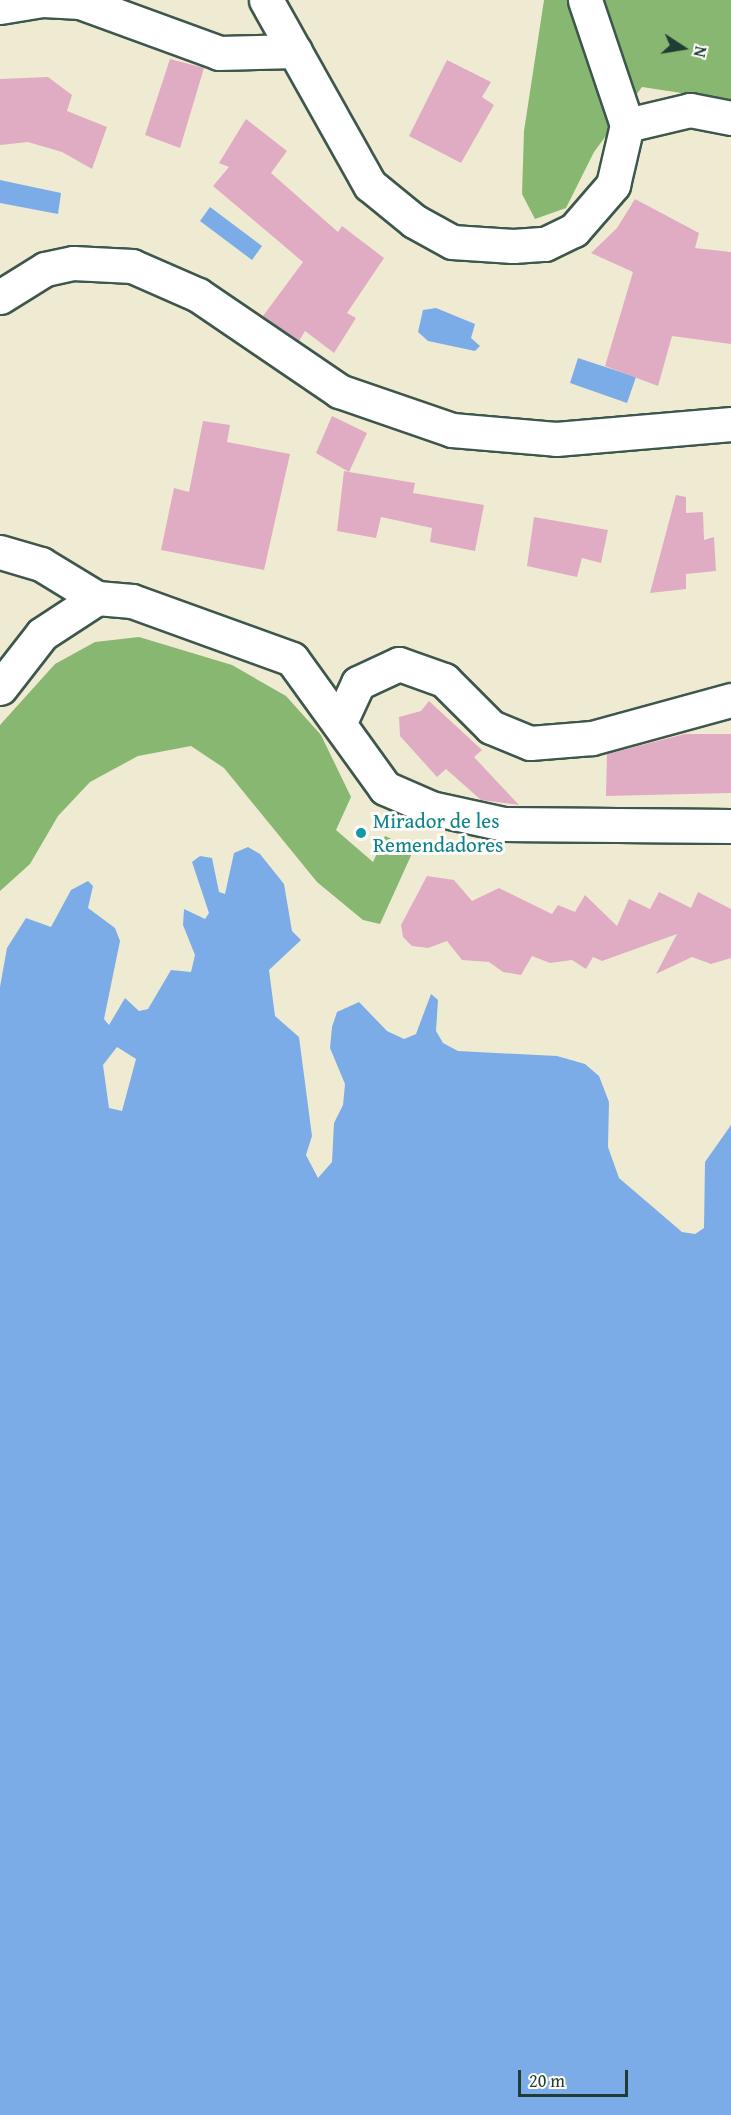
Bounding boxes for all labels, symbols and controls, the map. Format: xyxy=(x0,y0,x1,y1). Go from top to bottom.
north arrow xyxy=(653,18,713,78)
text: N xyxy=(688,44,713,59)
place label: Mirador de les Remendadores xyxy=(373,808,503,858)
marker: Mirador de les Remendadores xyxy=(354,826,368,840)
scale bar xyxy=(521,2058,630,2096)
text: 20 m xyxy=(529,2067,565,2094)

